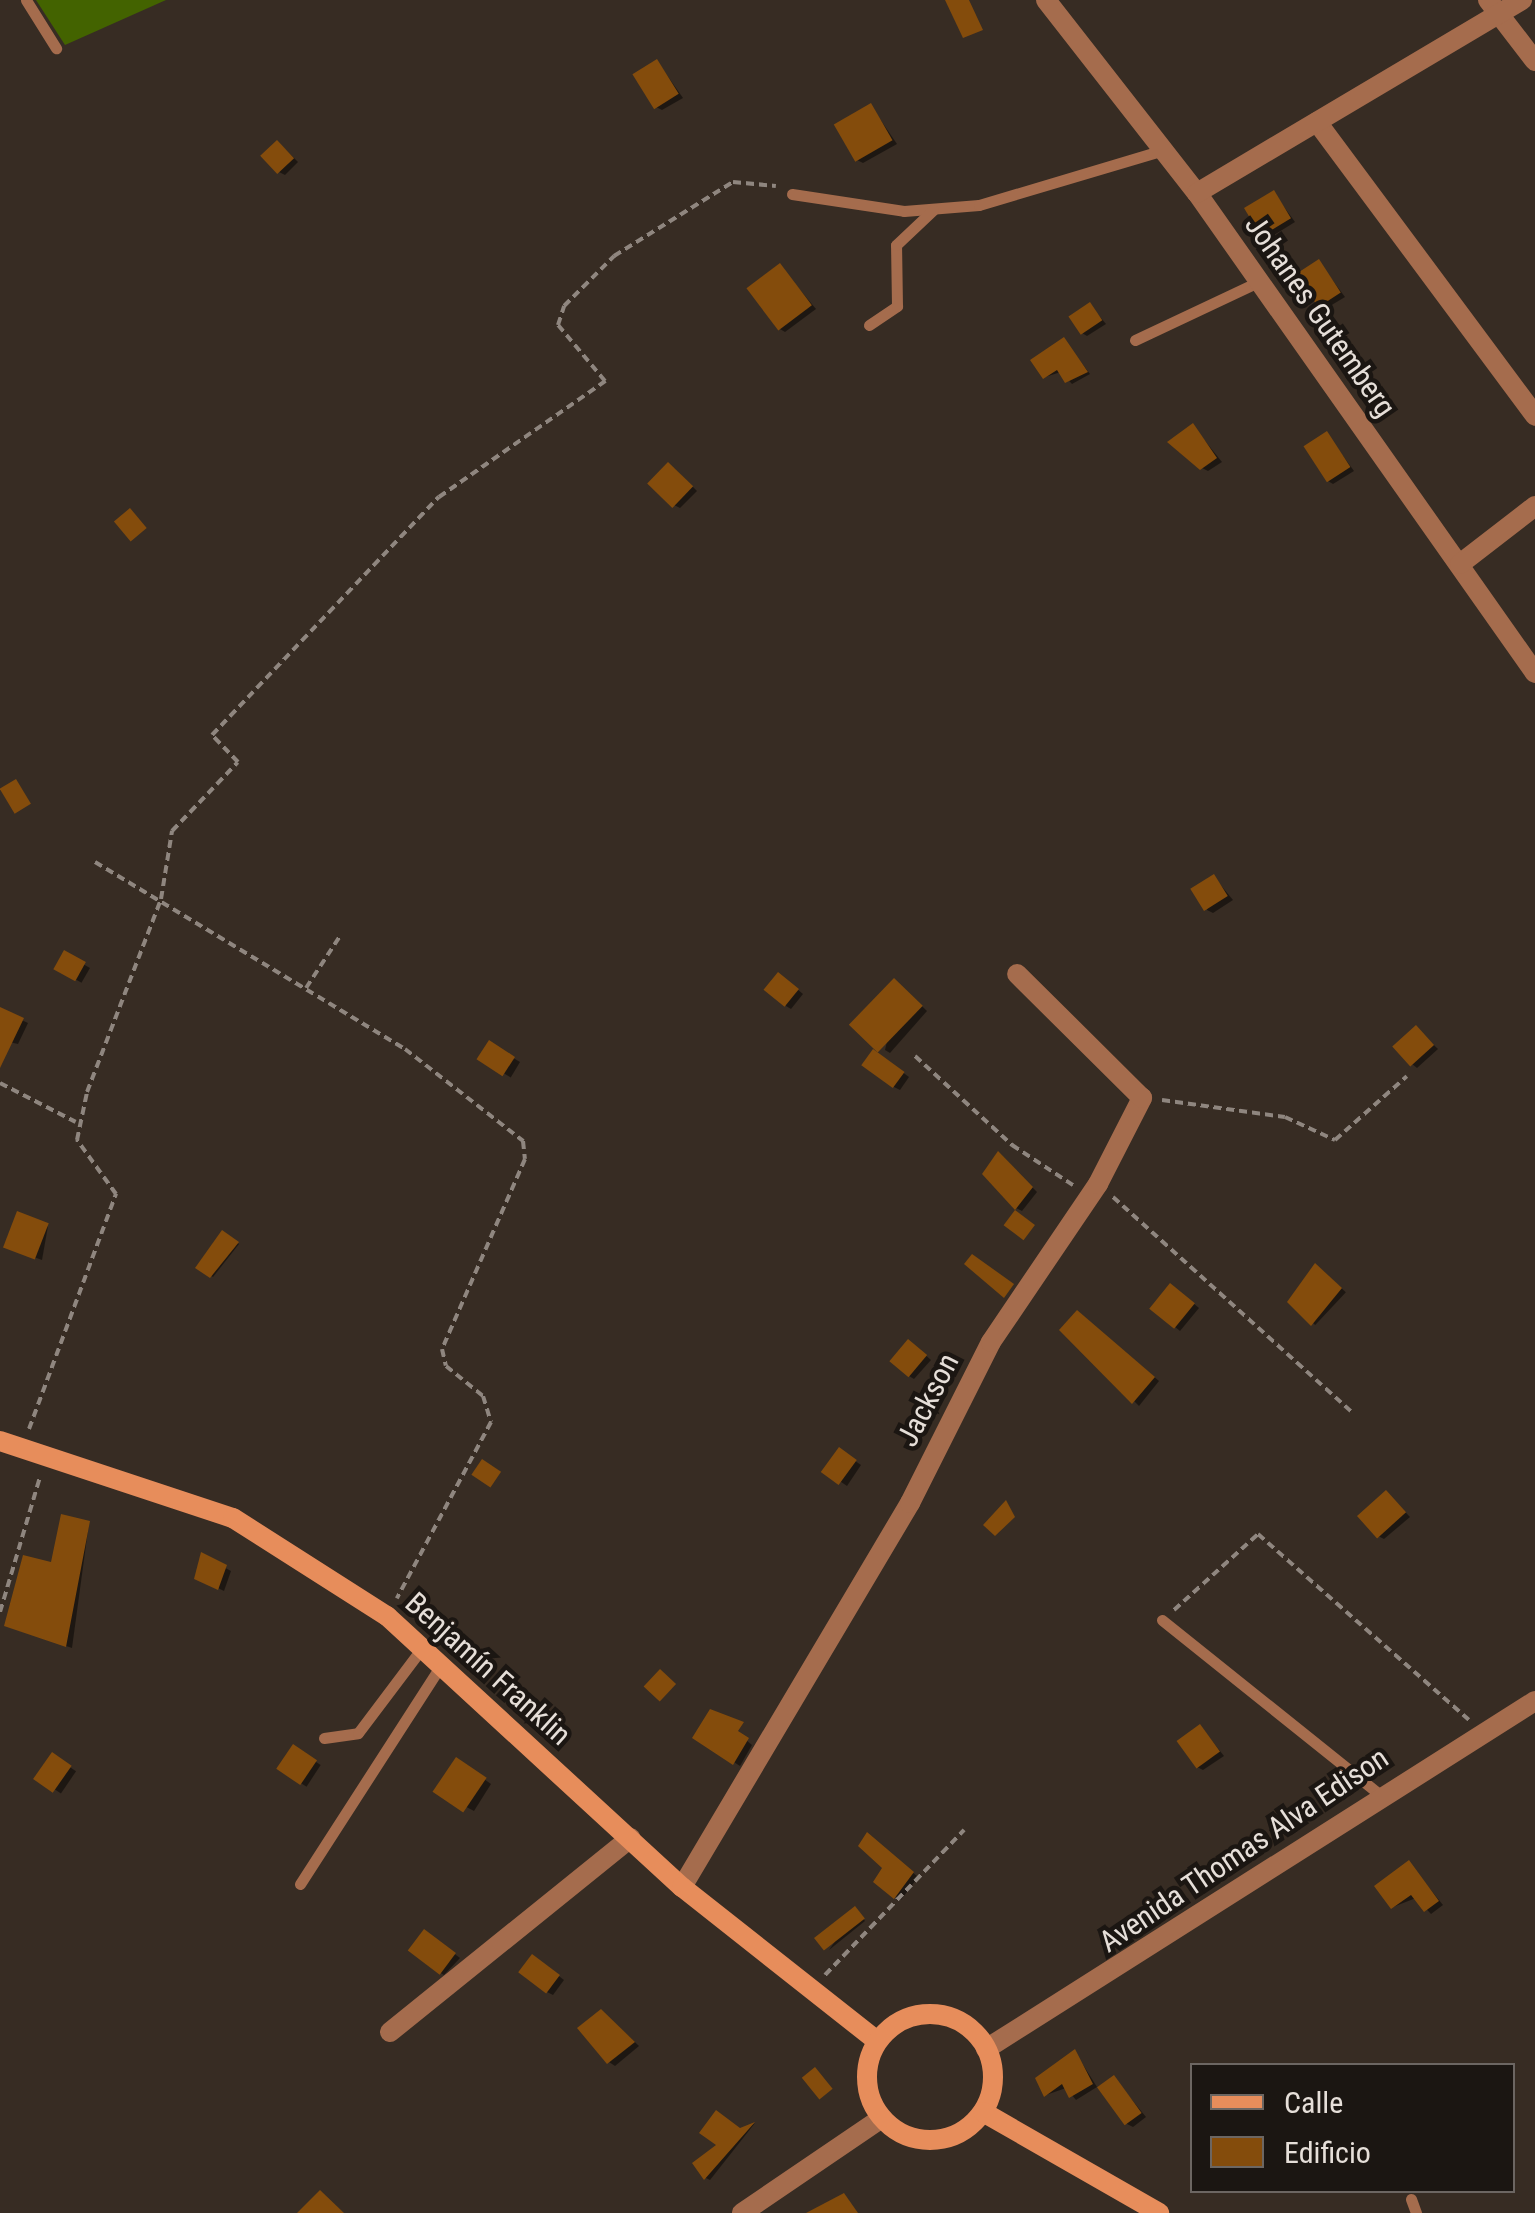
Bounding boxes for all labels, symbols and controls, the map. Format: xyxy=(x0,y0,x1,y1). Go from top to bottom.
street label: Johanes Gutemberg xyxy=(1237,208,1403,424)
street label: Jackson xyxy=(889,1347,967,1453)
street label: Benjamín Franklin xyxy=(398,1585,578,1753)
street label: Avenida Thomas Alva Edison xyxy=(1092,1740,1396,1960)
legend xyxy=(1190,2063,1515,2193)
text: Calle xyxy=(1284,2085,1343,2120)
text: Edificio xyxy=(1284,2135,1371,2170)

